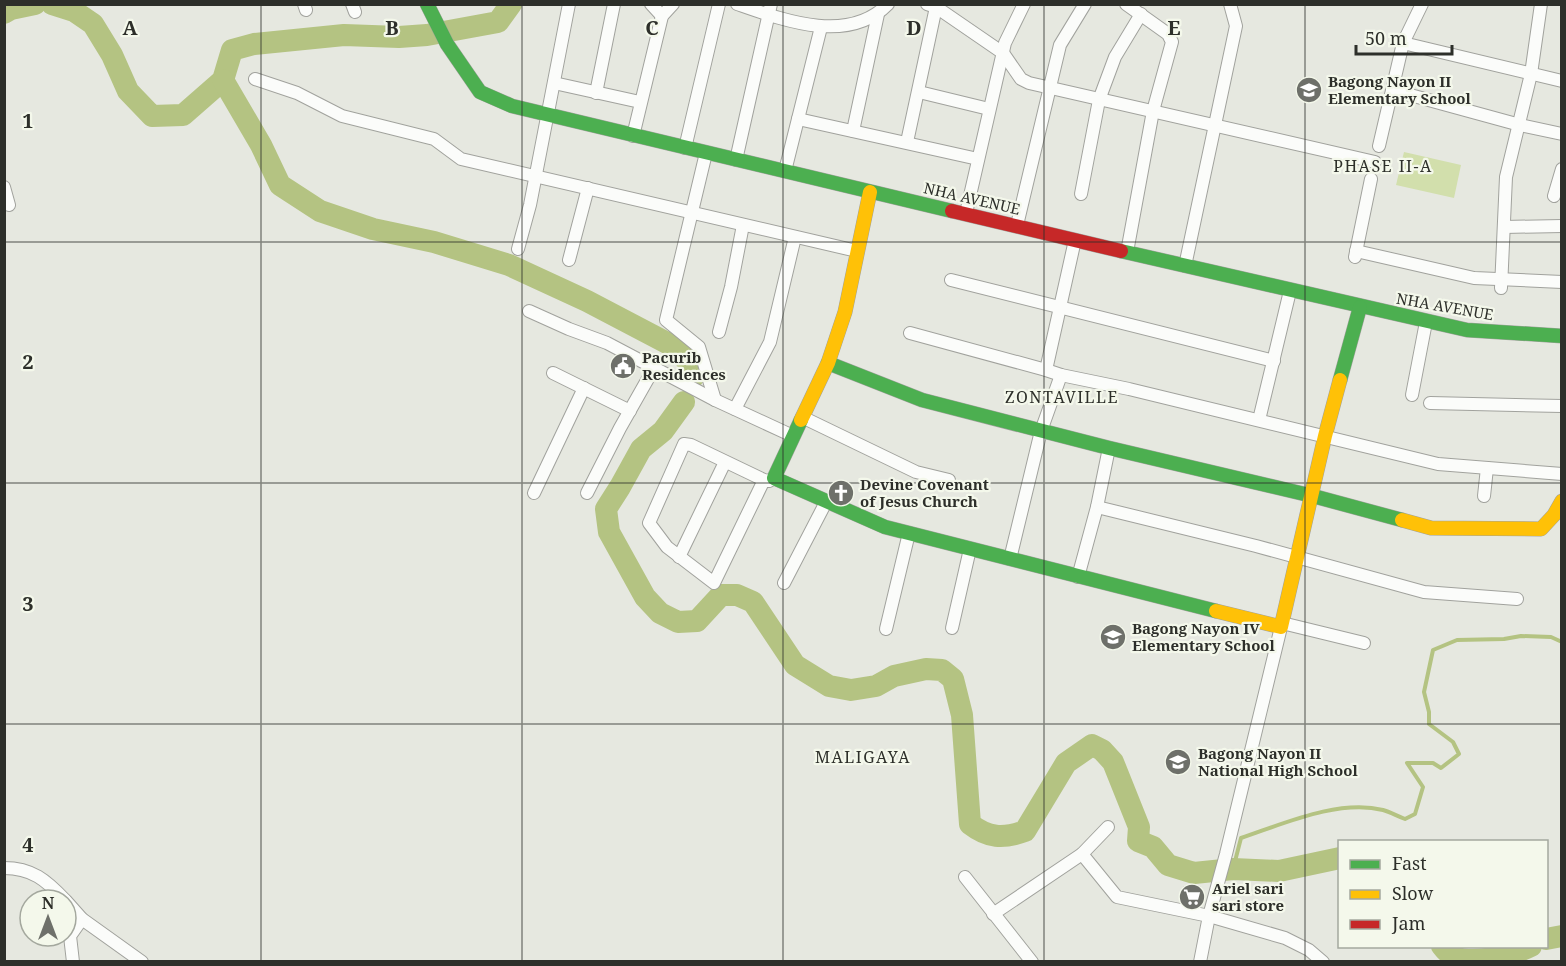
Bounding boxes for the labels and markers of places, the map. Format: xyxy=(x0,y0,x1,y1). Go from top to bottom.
place label: Bagong Nayon II Elementary School xyxy=(1328,71,1472,108)
school or university icon: Bagong Nayon II Elementary School xyxy=(1294,75,1324,105)
place label: Pacurib Residences xyxy=(642,347,726,384)
public building icon: Pacurib Residences xyxy=(608,351,638,381)
place label: Devine Covenant of Jesus Church xyxy=(860,474,989,511)
church icon: Devine Covenant of Jesus Church xyxy=(826,478,856,508)
place label: Bagong Nayon IV Elementary School xyxy=(1132,618,1276,655)
school or university icon: Bagong Nayon IV Elementary School xyxy=(1098,622,1128,652)
place label: Bagong Nayon II National High School xyxy=(1198,743,1358,780)
school or university icon: Bagong Nayon II National High School xyxy=(1163,747,1193,777)
place label: Ariel sari sari store xyxy=(1212,878,1284,915)
supermarket icon: Ariel sari sari store xyxy=(1177,882,1207,912)

